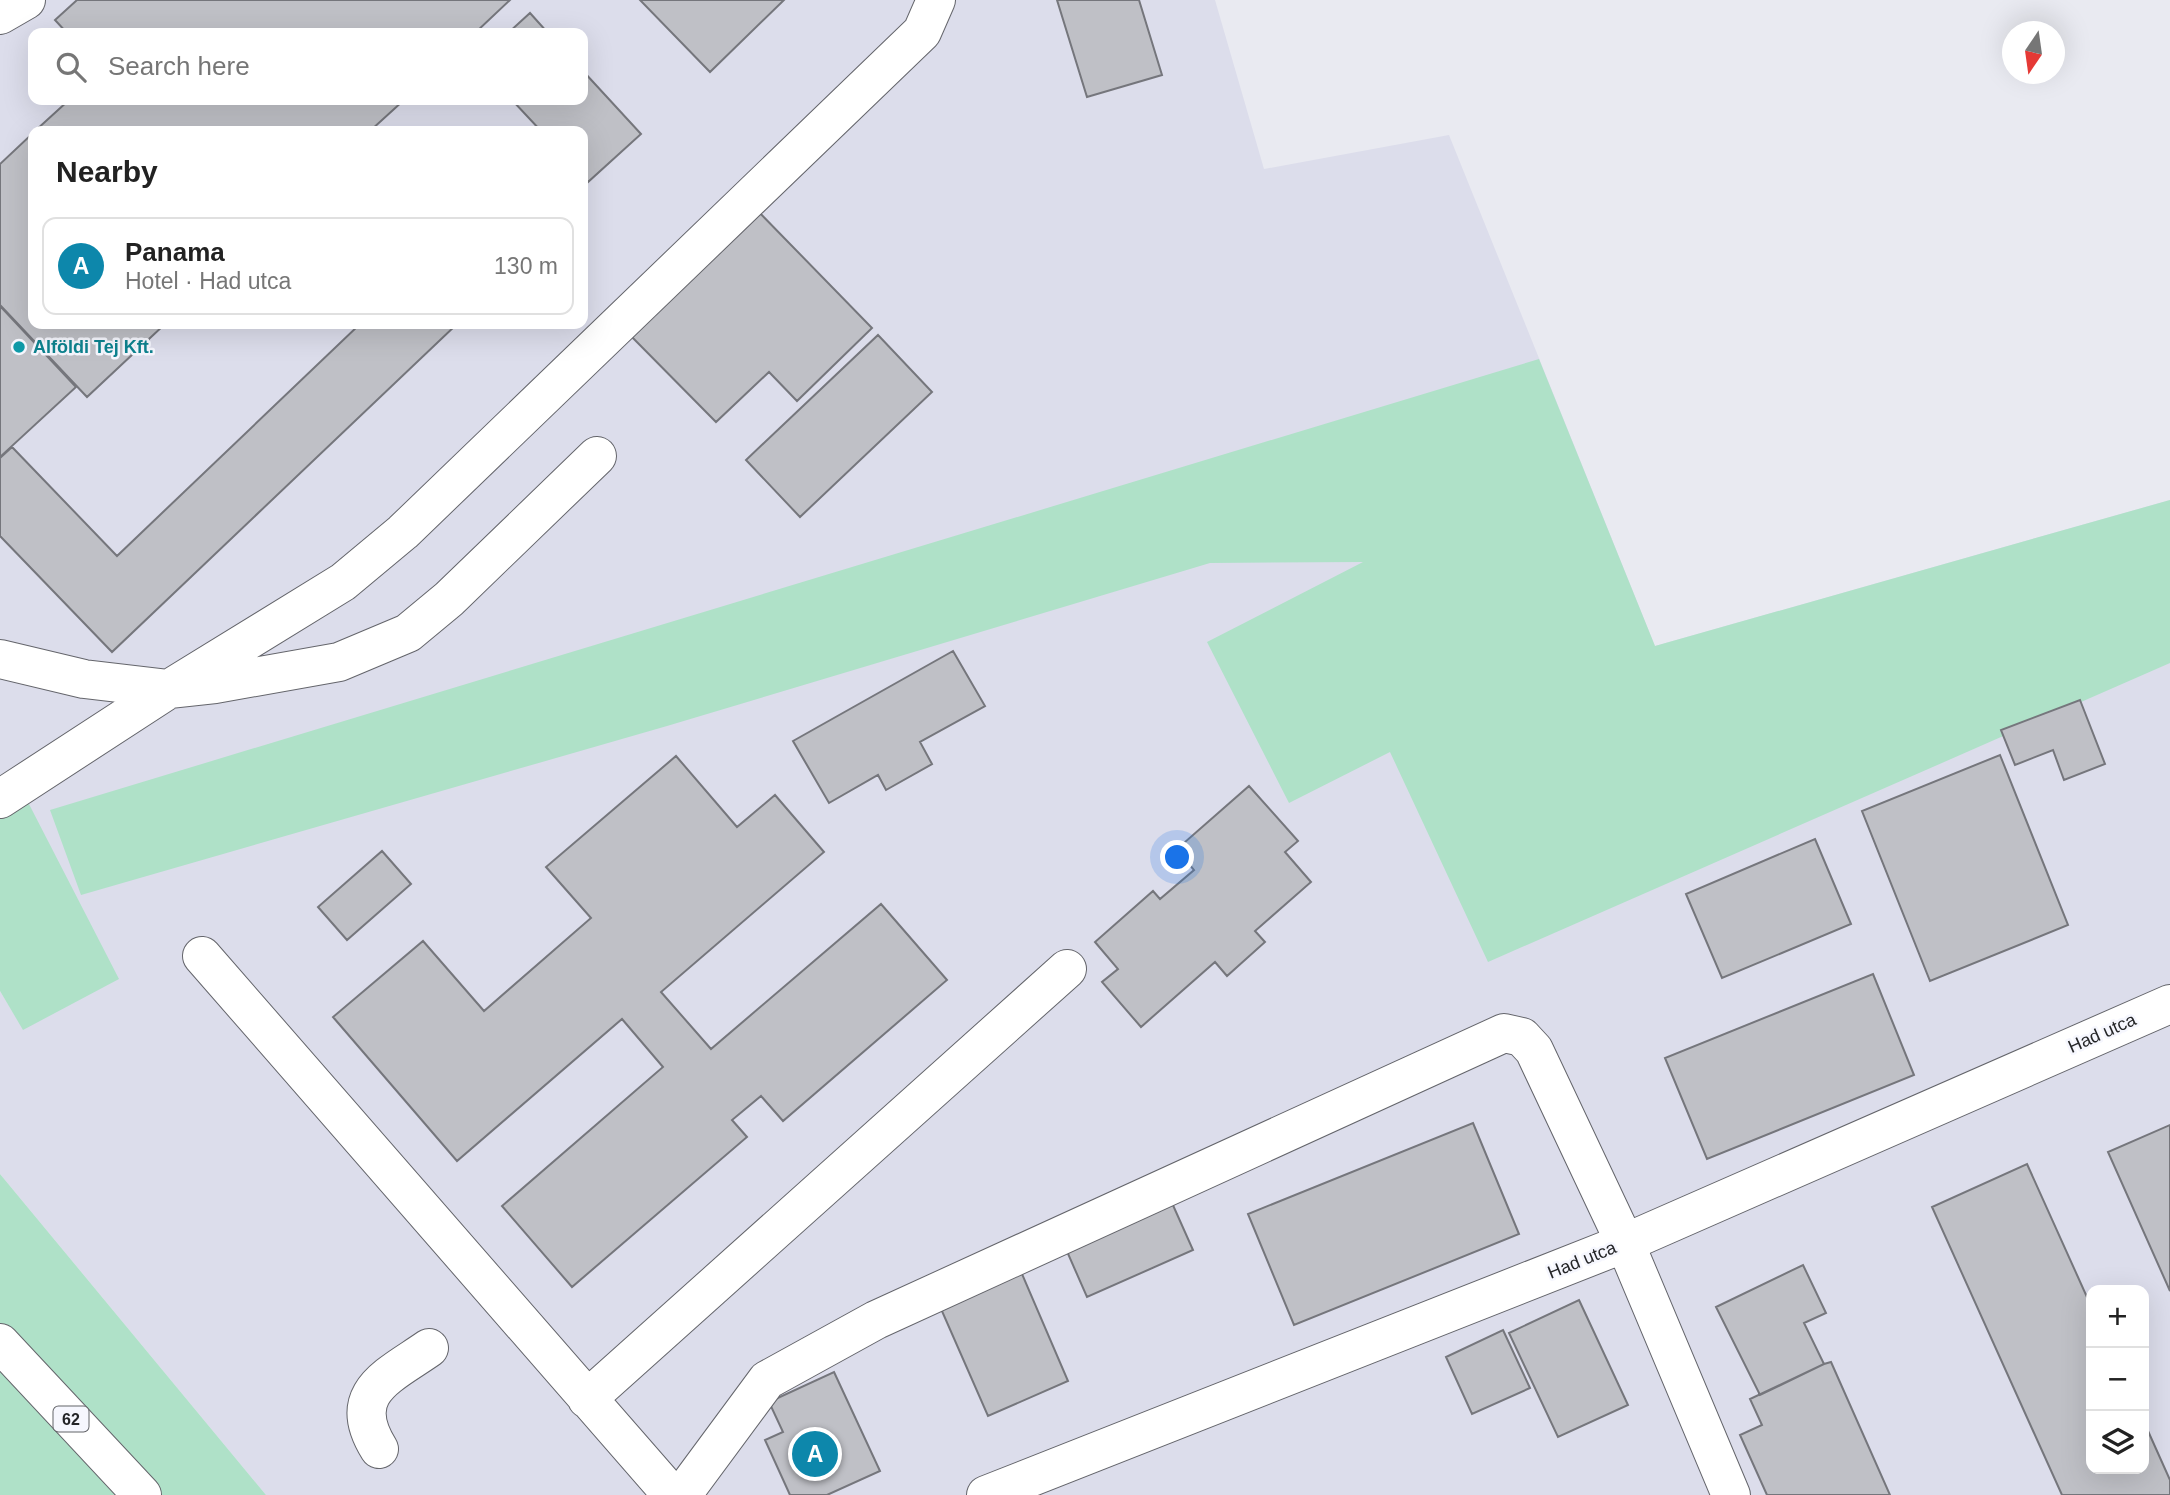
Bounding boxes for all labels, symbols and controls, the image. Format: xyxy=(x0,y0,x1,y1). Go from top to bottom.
north arrow xyxy=(2002,21,2065,84)
search box xyxy=(28,28,588,105)
icon: search xyxy=(52,48,90,86)
text: Search here xyxy=(108,51,250,81)
text: Nearby xyxy=(56,155,158,188)
text: Panama xyxy=(125,237,225,267)
text: A xyxy=(73,253,89,279)
text: 130 m xyxy=(494,253,558,279)
text: Hotel · Had utca xyxy=(125,268,291,294)
place label: Alföldi Tej Kft. xyxy=(33,337,154,357)
marker: Alföldi Tej Kft. xyxy=(11,339,27,355)
your location xyxy=(1160,840,1194,874)
street label: Had utca xyxy=(2065,1009,2140,1057)
street label: Had utca xyxy=(1545,1237,1620,1283)
map controls xyxy=(2086,1285,2149,1474)
button: + xyxy=(2086,1285,2149,1348)
button: − xyxy=(2086,1348,2149,1411)
road number: 62 xyxy=(54,1406,88,1432)
button: layers xyxy=(2086,1411,2149,1474)
pin: A xyxy=(792,1428,838,1480)

